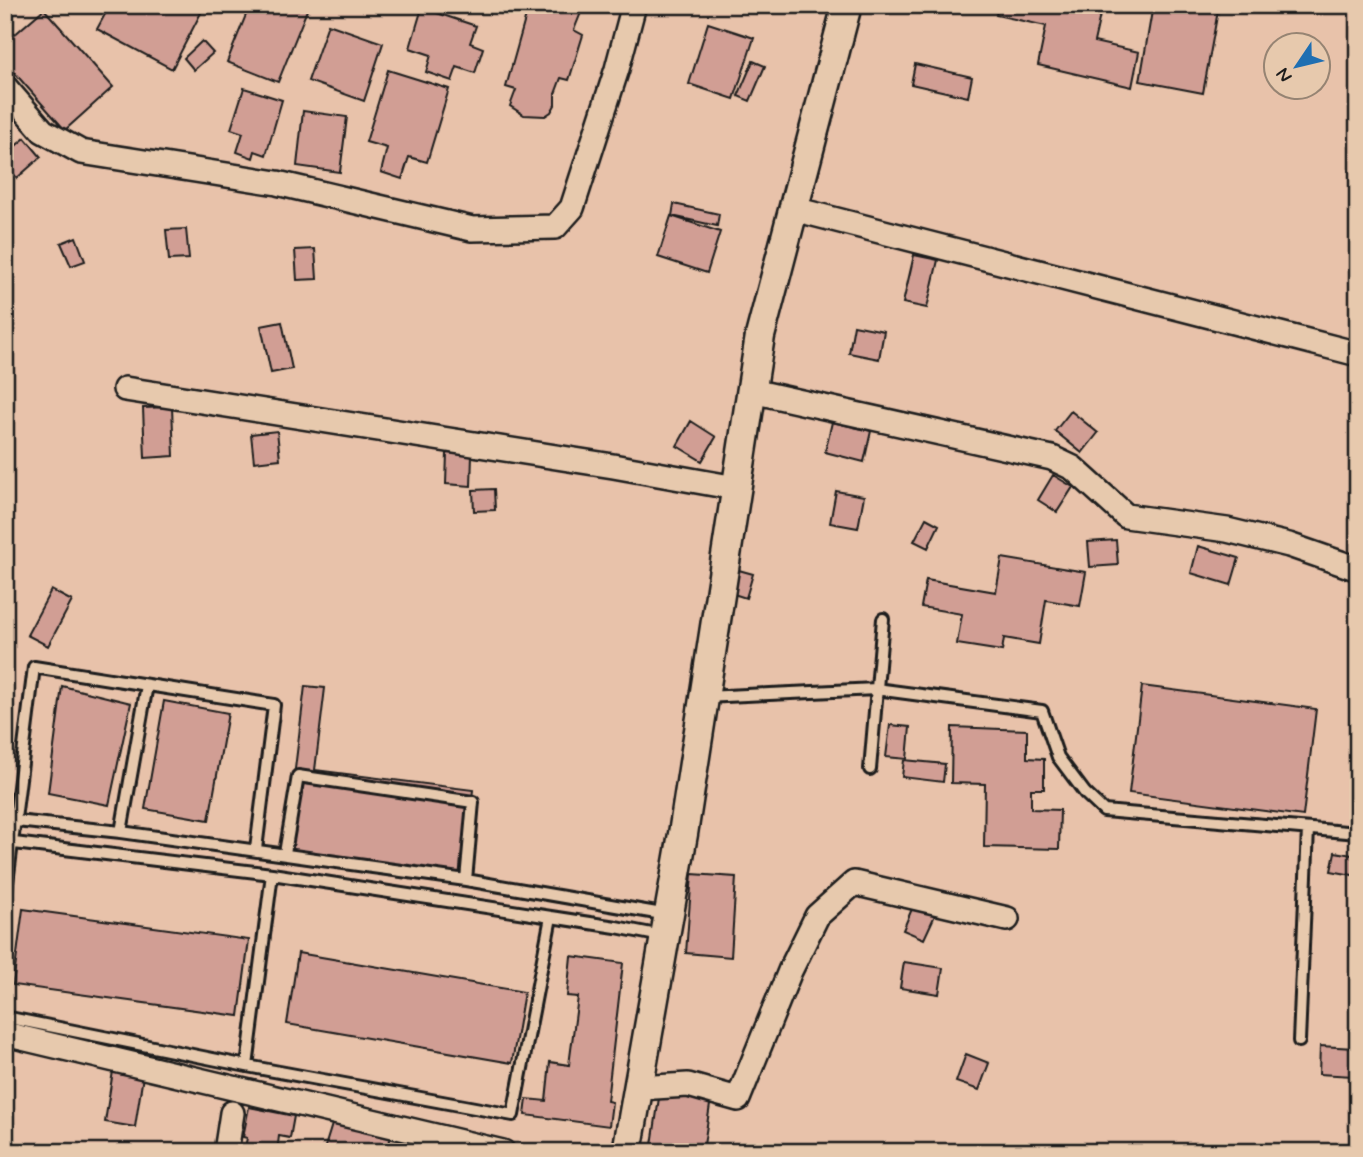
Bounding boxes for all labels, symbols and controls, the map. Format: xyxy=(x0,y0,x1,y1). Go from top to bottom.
north arrow xyxy=(1262,32,1332,102)
text: N xyxy=(1270,63,1298,87)

